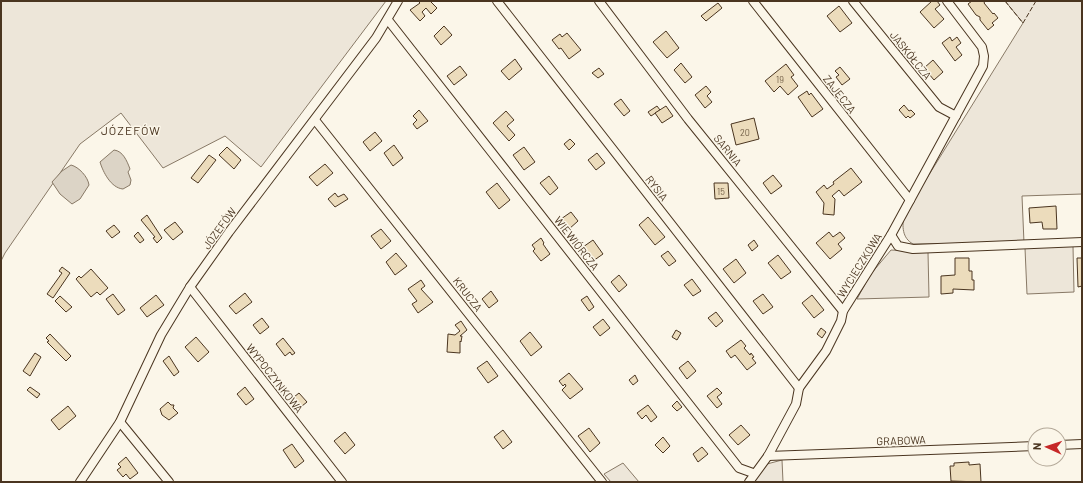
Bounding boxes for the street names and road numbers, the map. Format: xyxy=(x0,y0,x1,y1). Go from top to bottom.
street label: JASKÓŁCZA xyxy=(888,28,935,82)
street label: ZAJĘCZA xyxy=(821,72,859,116)
street label: SARNIA xyxy=(711,132,745,169)
street label: RYSIA xyxy=(643,173,671,204)
street label: JÓZEFÓW xyxy=(200,204,239,251)
street label: WIEWIÓRCZA xyxy=(552,213,602,273)
street label: WYCIECZKOWA xyxy=(834,230,884,299)
street label: KRUCZA xyxy=(451,274,486,314)
street label: WYPOCZYNKOWA xyxy=(244,341,306,415)
street label: GRABOWA xyxy=(876,433,926,447)

